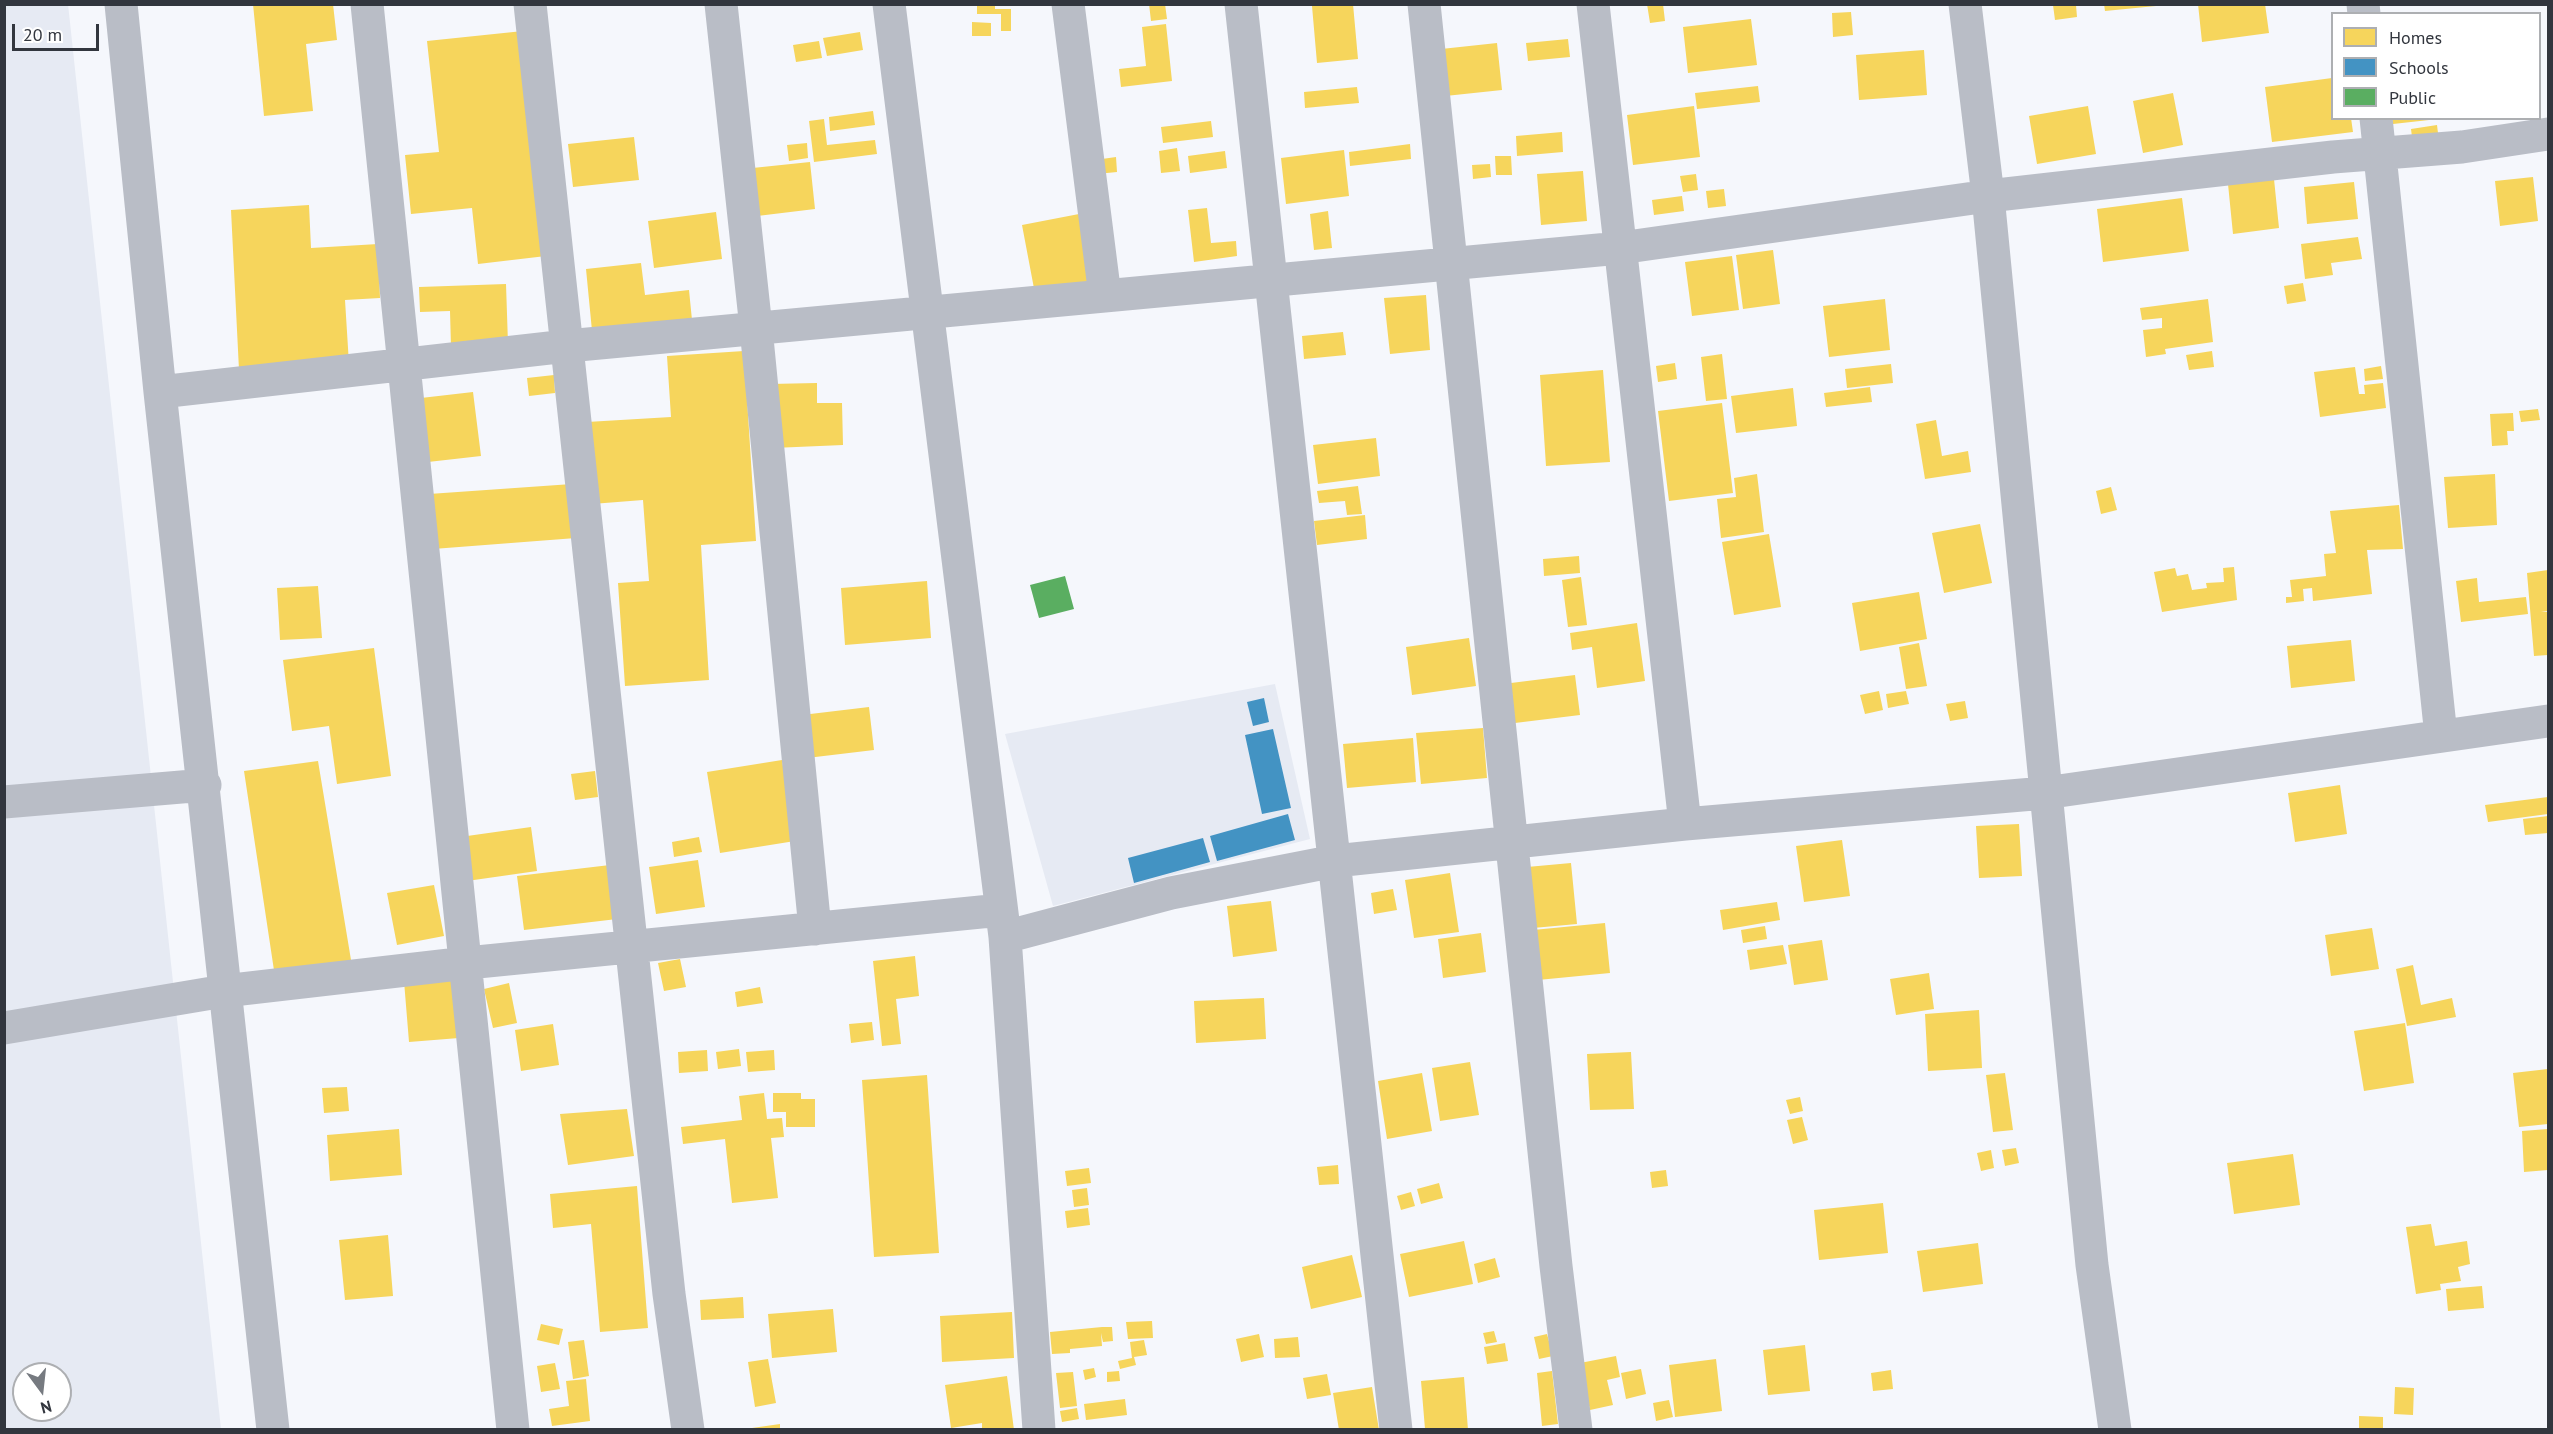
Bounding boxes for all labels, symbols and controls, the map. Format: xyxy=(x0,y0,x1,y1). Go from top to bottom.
scale bar xyxy=(15,12,102,50)
legend xyxy=(2331,12,2541,120)
text: 20 m xyxy=(23,23,62,46)
text: Homes xyxy=(2389,26,2442,49)
text: Schools xyxy=(2389,56,2449,79)
text: Public xyxy=(2389,86,2436,109)
north arrow xyxy=(12,1362,72,1422)
text: N xyxy=(38,1396,54,1418)

